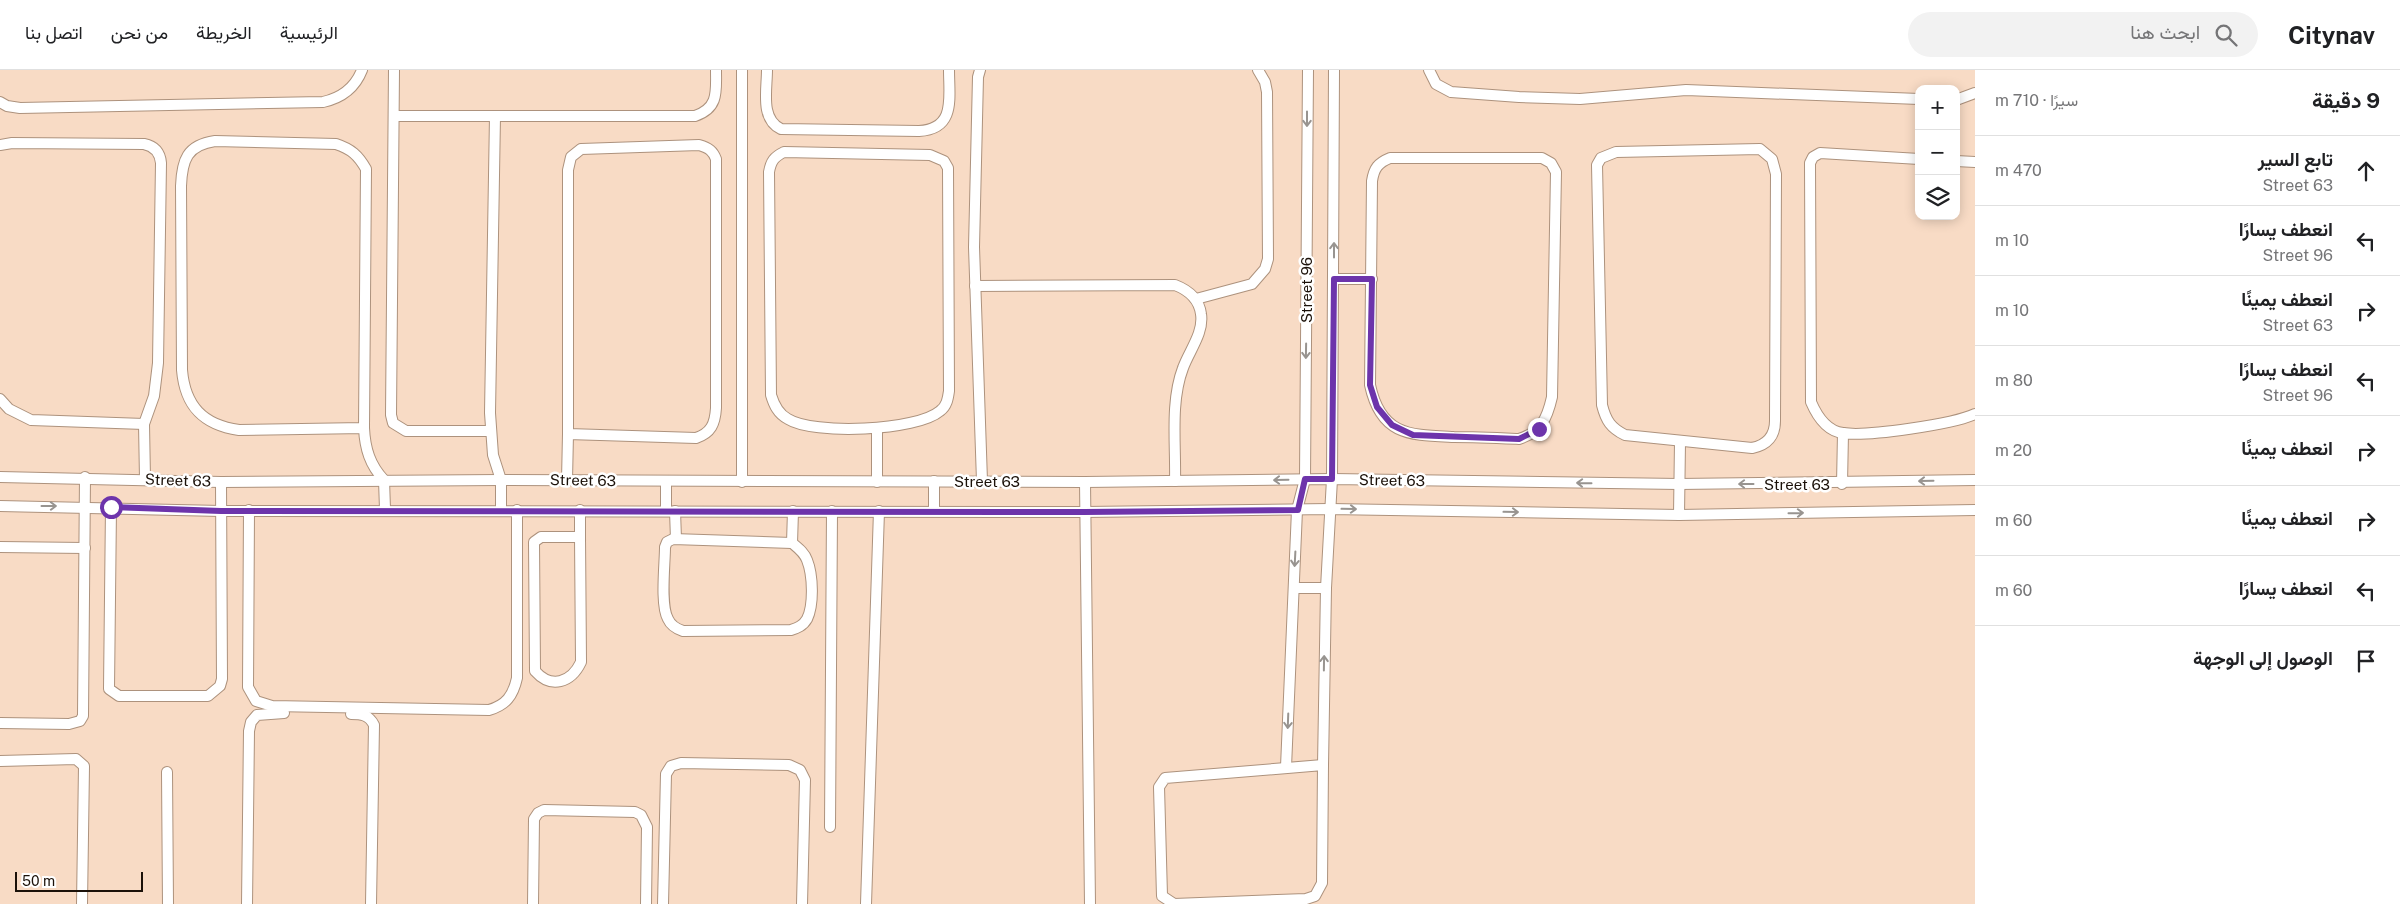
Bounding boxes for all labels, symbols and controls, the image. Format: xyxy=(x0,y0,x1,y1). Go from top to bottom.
search box xyxy=(1908,12,2258,57)
text: ابحث هنا xyxy=(2130,21,2200,43)
icon: search xyxy=(2212,21,2240,49)
text: Citynav xyxy=(2288,21,2375,49)
text: اتصل بنا xyxy=(25,22,83,43)
text: من نحن xyxy=(111,22,168,43)
text: الخريطة xyxy=(196,22,252,43)
text: الرئيسية xyxy=(280,22,338,43)
map controls xyxy=(1915,85,1960,220)
button: + xyxy=(1915,85,1960,130)
text: 9 دقيقة xyxy=(2312,88,2380,113)
text: سيرًا · 710 m xyxy=(1995,91,2078,110)
one-way arrow xyxy=(1302,110,1312,126)
button: − xyxy=(1915,130,1960,175)
text: تابع السير xyxy=(2258,148,2333,170)
icon: ahead xyxy=(2352,157,2380,185)
text: 470 m xyxy=(1995,161,2042,180)
button: layers xyxy=(1915,175,1960,220)
text: Street 63 xyxy=(2262,176,2333,195)
text: انعطف يسارًا xyxy=(2239,218,2333,240)
icon: left xyxy=(2352,227,2380,255)
text: 10 m xyxy=(1995,231,2029,250)
one-way arrow xyxy=(1329,243,1339,259)
text: Street 96 xyxy=(2263,246,2333,265)
street label: Street 96 xyxy=(1298,257,1315,323)
text: انعطف يمينًا xyxy=(2241,288,2333,310)
icon: right xyxy=(2352,297,2380,325)
text: 10 m xyxy=(1995,301,2029,320)
text: Street 63 xyxy=(2262,316,2333,335)
one-way arrow xyxy=(1301,342,1311,359)
text: انعطف يسارًا xyxy=(2239,358,2333,380)
icon: left xyxy=(2352,367,2380,395)
text: 80 m xyxy=(1995,371,2033,390)
text: Street 96 xyxy=(2263,386,2333,405)
route end xyxy=(1528,418,1551,441)
text: انعطف يمينًا xyxy=(2241,437,2333,459)
icon: right xyxy=(2352,437,2380,465)
text: 20 m xyxy=(1995,441,2032,460)
street label: Street 63 xyxy=(145,470,211,490)
street label: Street 63 xyxy=(550,471,616,489)
street label: Street 63 xyxy=(1359,471,1425,489)
street label: Street 63 xyxy=(954,473,1020,490)
one-way arrow xyxy=(1274,475,1290,484)
street label: Street 63 xyxy=(1764,476,1830,493)
one-way arrow xyxy=(1919,477,1935,486)
one-way arrow xyxy=(1576,478,1592,487)
one-way arrow xyxy=(1739,479,1755,489)
route start xyxy=(100,496,123,519)
one-way arrow xyxy=(40,501,56,511)
one-way arrow xyxy=(1340,505,1356,514)
one-way arrow xyxy=(1502,507,1519,517)
text: انعطف يمينًا xyxy=(2241,507,2333,529)
icon: right xyxy=(2352,507,2380,535)
one-way arrow xyxy=(1788,508,1804,518)
text: 60 m xyxy=(1995,511,2032,530)
one-way arrow xyxy=(1290,550,1300,566)
text: انعطف يسارًا xyxy=(2239,577,2333,599)
icon: left xyxy=(2352,577,2380,605)
text: 60 m xyxy=(1995,581,2032,600)
text: الوصول إلى الوجهة xyxy=(2193,647,2333,669)
icon: arrive xyxy=(2352,647,2380,675)
one-way arrow xyxy=(1320,656,1329,672)
one-way arrow xyxy=(1283,712,1293,729)
scale bar xyxy=(15,869,142,892)
text: 50 m xyxy=(22,873,55,889)

